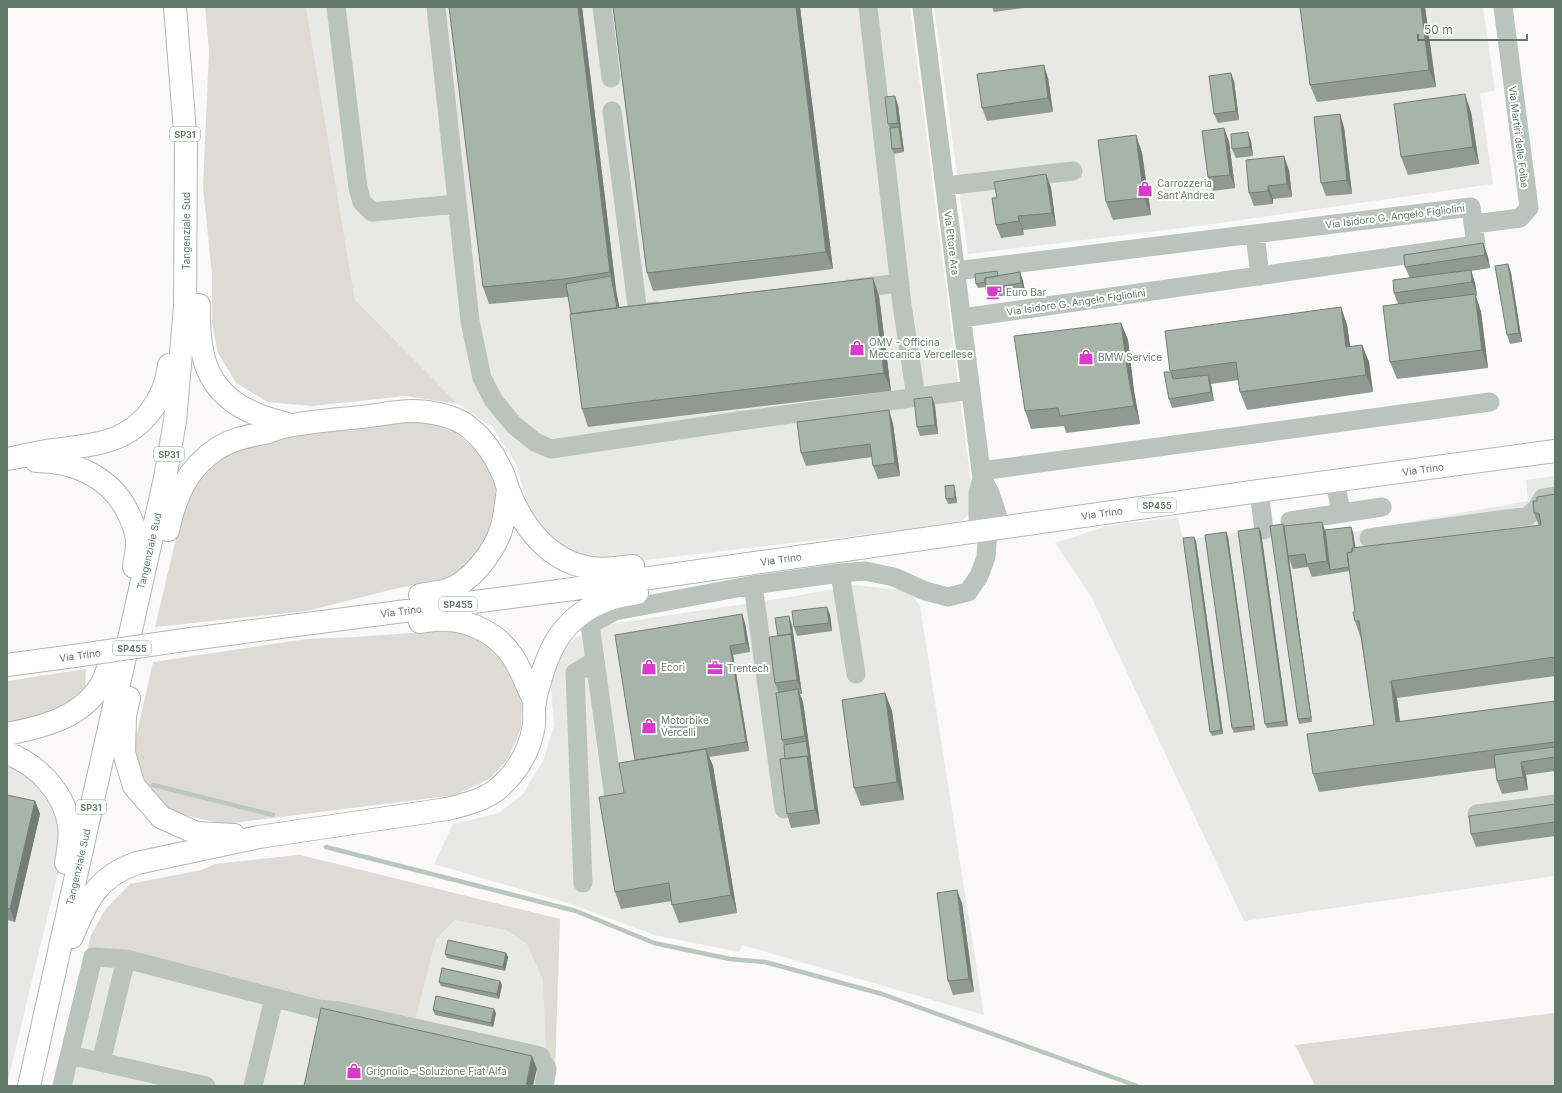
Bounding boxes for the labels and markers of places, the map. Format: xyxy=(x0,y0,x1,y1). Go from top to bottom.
place label: Carrozzeria Sant'Andrea xyxy=(1157,177,1215,201)
shop icon: Carrozzeria Sant'Andrea xyxy=(1136,180,1154,198)
cafe icon: Euro Bar xyxy=(985,283,1003,301)
place label: Euro Bar xyxy=(1006,286,1046,298)
place label: OMV - Officina Meccanica Vercellese xyxy=(869,336,973,360)
shop icon: OMV - Officina Meccanica Vercellese xyxy=(848,339,866,357)
shop icon: BMW Service xyxy=(1077,348,1095,366)
place label: BMW Service xyxy=(1098,351,1162,363)
shop icon: Ecorì xyxy=(640,658,658,676)
office icon: Trentech xyxy=(706,659,724,677)
place label: Ecorì xyxy=(661,661,685,673)
place label: Trentech xyxy=(727,662,769,674)
place label: Motorbike Vercelli xyxy=(661,714,709,738)
shop icon: Motorbike Vercelli xyxy=(640,717,658,735)
shop icon: Grignolio - Soluzione Fiat Alfa xyxy=(345,1062,363,1080)
place label: Grignolio - Soluzione Fiat Alfa xyxy=(366,1065,507,1077)

